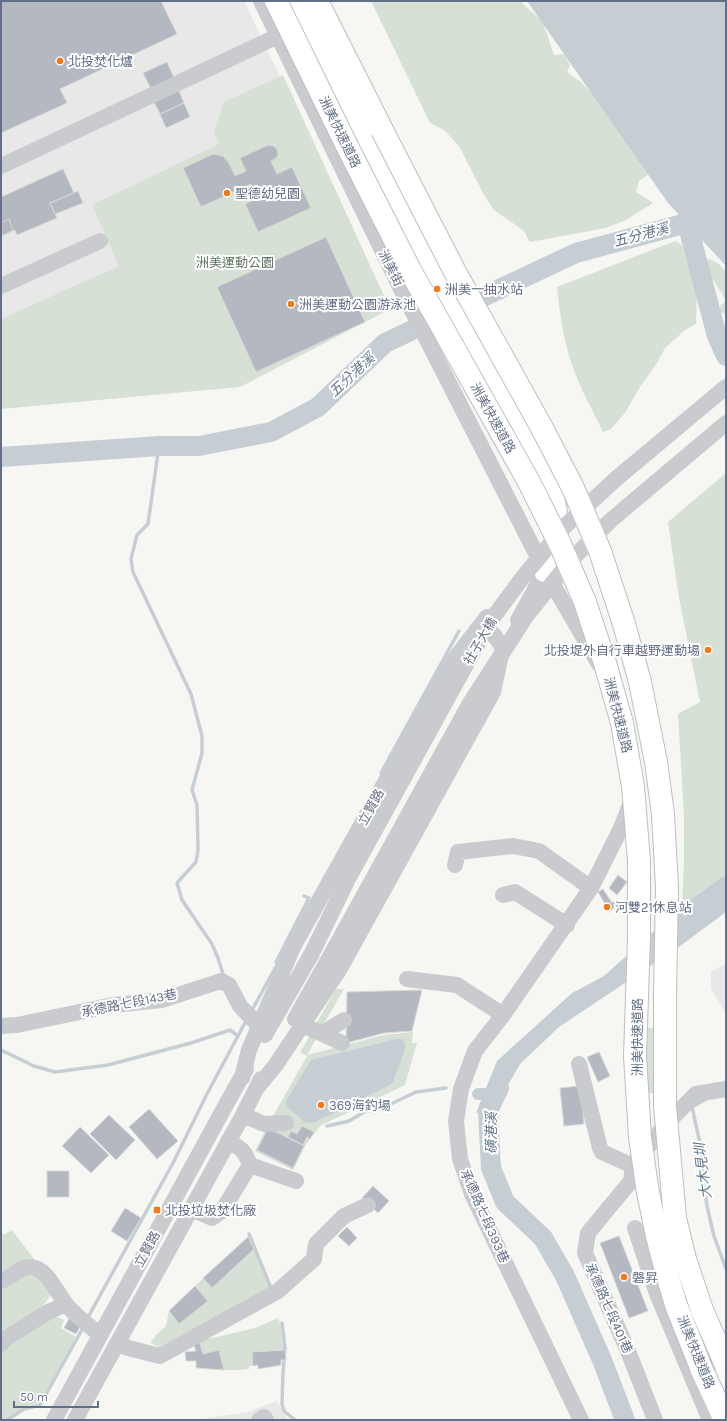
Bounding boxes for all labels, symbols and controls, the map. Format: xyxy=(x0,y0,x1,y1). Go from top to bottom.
place label: 北投焚化爐 xyxy=(68,54,133,69)
marker: 北投焚化爐 xyxy=(55,56,65,66)
street label: 洲美快速道路 xyxy=(316,94,364,170)
place label: 聖德幼兒園 xyxy=(235,186,300,201)
marker: 聖德幼兒園 xyxy=(222,188,232,198)
water label: 五分港溪 xyxy=(612,219,672,250)
street label: 洲美街 xyxy=(375,247,407,289)
park label: 洲美運動公園 xyxy=(196,255,274,270)
place label: 洲美一抽水站 xyxy=(445,282,523,297)
marker: 洲美一抽水站 xyxy=(432,284,442,294)
place label: 洲美運動公園游泳池 xyxy=(299,297,416,312)
marker: 洲美運動公園游泳池 xyxy=(286,299,296,309)
water label: 五分港溪 xyxy=(326,348,380,400)
street label: 洲美快速道路 xyxy=(468,380,518,456)
street label: 社子大橋 xyxy=(461,615,499,667)
place label: 北投堤外自行車越野運動場 xyxy=(544,643,700,658)
marker: 北投堤外自行車越野運動場 xyxy=(703,645,713,655)
street label: 洲美快速道路 xyxy=(601,675,635,755)
street label: 立賢路 xyxy=(355,786,387,828)
place label: 河雙21休息站 xyxy=(615,900,692,915)
marker: 河雙21休息站 xyxy=(602,902,612,912)
street label: 承德路七段143巷 xyxy=(80,986,178,1020)
street label: 洲美快速道路 xyxy=(630,998,645,1076)
place label: 369海釣場 xyxy=(329,1098,391,1113)
marker: 369海釣場 xyxy=(316,1100,326,1110)
water label: 磺港溪 xyxy=(483,1110,500,1154)
water label: 大木見圳 xyxy=(691,1140,715,1200)
street label: 承德路七段393巷 xyxy=(458,1167,512,1265)
place label: 北投垃圾焚化廠 xyxy=(165,1203,256,1218)
marker: 北投垃圾焚化廠 xyxy=(152,1205,162,1215)
street label: 立賢路 xyxy=(131,1228,163,1270)
street label: 承德路七段401巷 xyxy=(582,1261,636,1355)
place label: 磐昇 xyxy=(632,1270,658,1285)
marker: 磐昇 xyxy=(619,1272,629,1282)
street label: 洲美快速道路 xyxy=(674,1313,718,1391)
scale bar xyxy=(14,1383,98,1409)
text: 50 m xyxy=(20,1390,48,1404)

